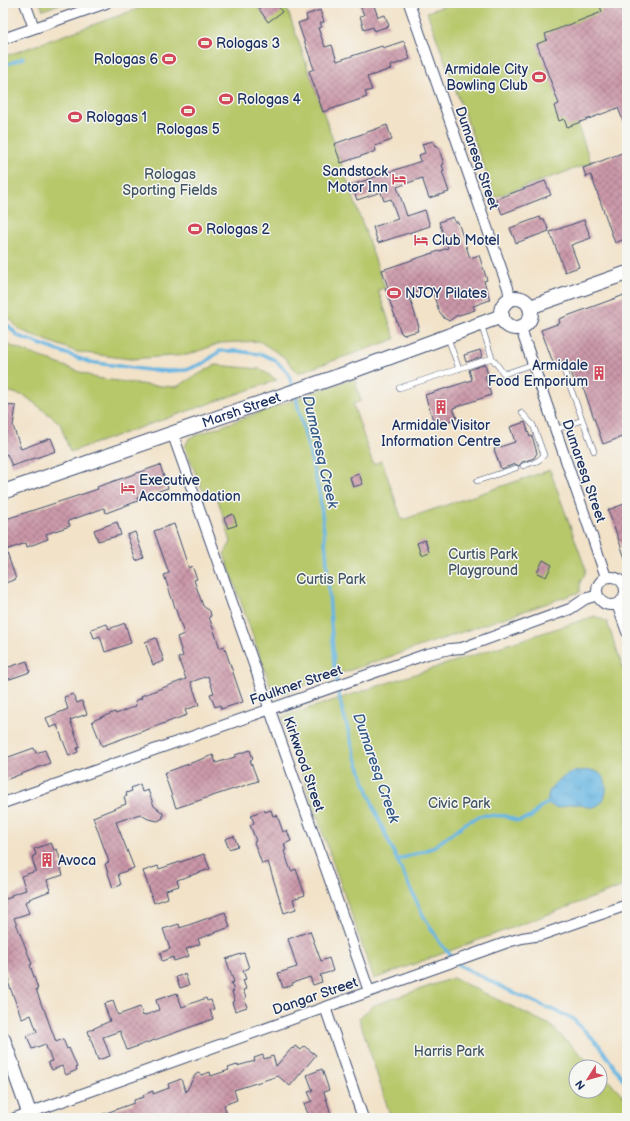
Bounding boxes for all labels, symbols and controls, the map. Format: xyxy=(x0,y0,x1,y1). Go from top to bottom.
sports icon: Rologas 3 xyxy=(197,35,213,51)
place label: Rologas 3 xyxy=(216,35,280,52)
place label: Rologas 6 xyxy=(94,51,158,68)
sports icon: Rologas 6 xyxy=(161,51,177,67)
place label: Armidale City Bowling Club xyxy=(445,61,529,94)
sports icon: Armidale City Bowling Club xyxy=(531,69,547,85)
sports icon: Rologas 4 xyxy=(218,91,234,107)
place label: Rologas 4 xyxy=(237,91,302,108)
sports icon: Rologas 5 xyxy=(180,103,196,119)
street label: Dumaresq Street xyxy=(451,104,503,212)
sports icon: Rologas 1 xyxy=(67,109,83,125)
place label: Rologas 1 xyxy=(86,109,147,126)
place label: Rologas 5 xyxy=(156,121,220,138)
place label: Sandstock Motor Inn xyxy=(323,163,388,196)
park label: Rologas Sporting Fields xyxy=(123,166,218,199)
hotel icon: Sandstock Motor Inn xyxy=(391,171,407,187)
sports icon: Rologas 2 xyxy=(187,221,203,237)
place label: Rologas 2 xyxy=(206,221,271,238)
hotel icon: Club Motel xyxy=(413,232,429,248)
place label: Club Motel xyxy=(432,232,500,249)
sports icon: NJOY Pilates xyxy=(386,285,402,301)
place label: NJOY Pilates xyxy=(405,285,487,302)
place label: Armidale Food Emporium xyxy=(488,357,588,390)
building icon: Armidale Food Emporium xyxy=(591,365,607,381)
street label: Marsh Street xyxy=(200,388,283,431)
water label: Dumaresq Creek xyxy=(298,394,342,511)
building icon: Armidale Visitor Information Centre xyxy=(433,399,449,415)
place label: Armidale Visitor Information Centre xyxy=(381,417,501,450)
street label: Dumaresq Street xyxy=(558,417,610,525)
place label: Executive Accommodation xyxy=(139,472,241,505)
hotel icon: Executive Accommodation xyxy=(120,480,136,496)
park label: Curtis Park Playground xyxy=(448,546,518,579)
park label: Curtis Park xyxy=(296,571,366,588)
street label: Faulkner Street xyxy=(247,661,345,709)
water label: Dumaresq Creek xyxy=(348,710,404,826)
street label: Kirkwood Street xyxy=(280,714,328,814)
park label: Civic Park xyxy=(428,795,490,812)
building icon: Avoca xyxy=(39,852,55,868)
place label: Avoca xyxy=(58,852,96,869)
street label: Dangar Street xyxy=(270,973,360,1019)
park label: Harris Park xyxy=(414,1043,484,1060)
north arrow xyxy=(568,1059,608,1099)
text: N xyxy=(573,1078,588,1092)

